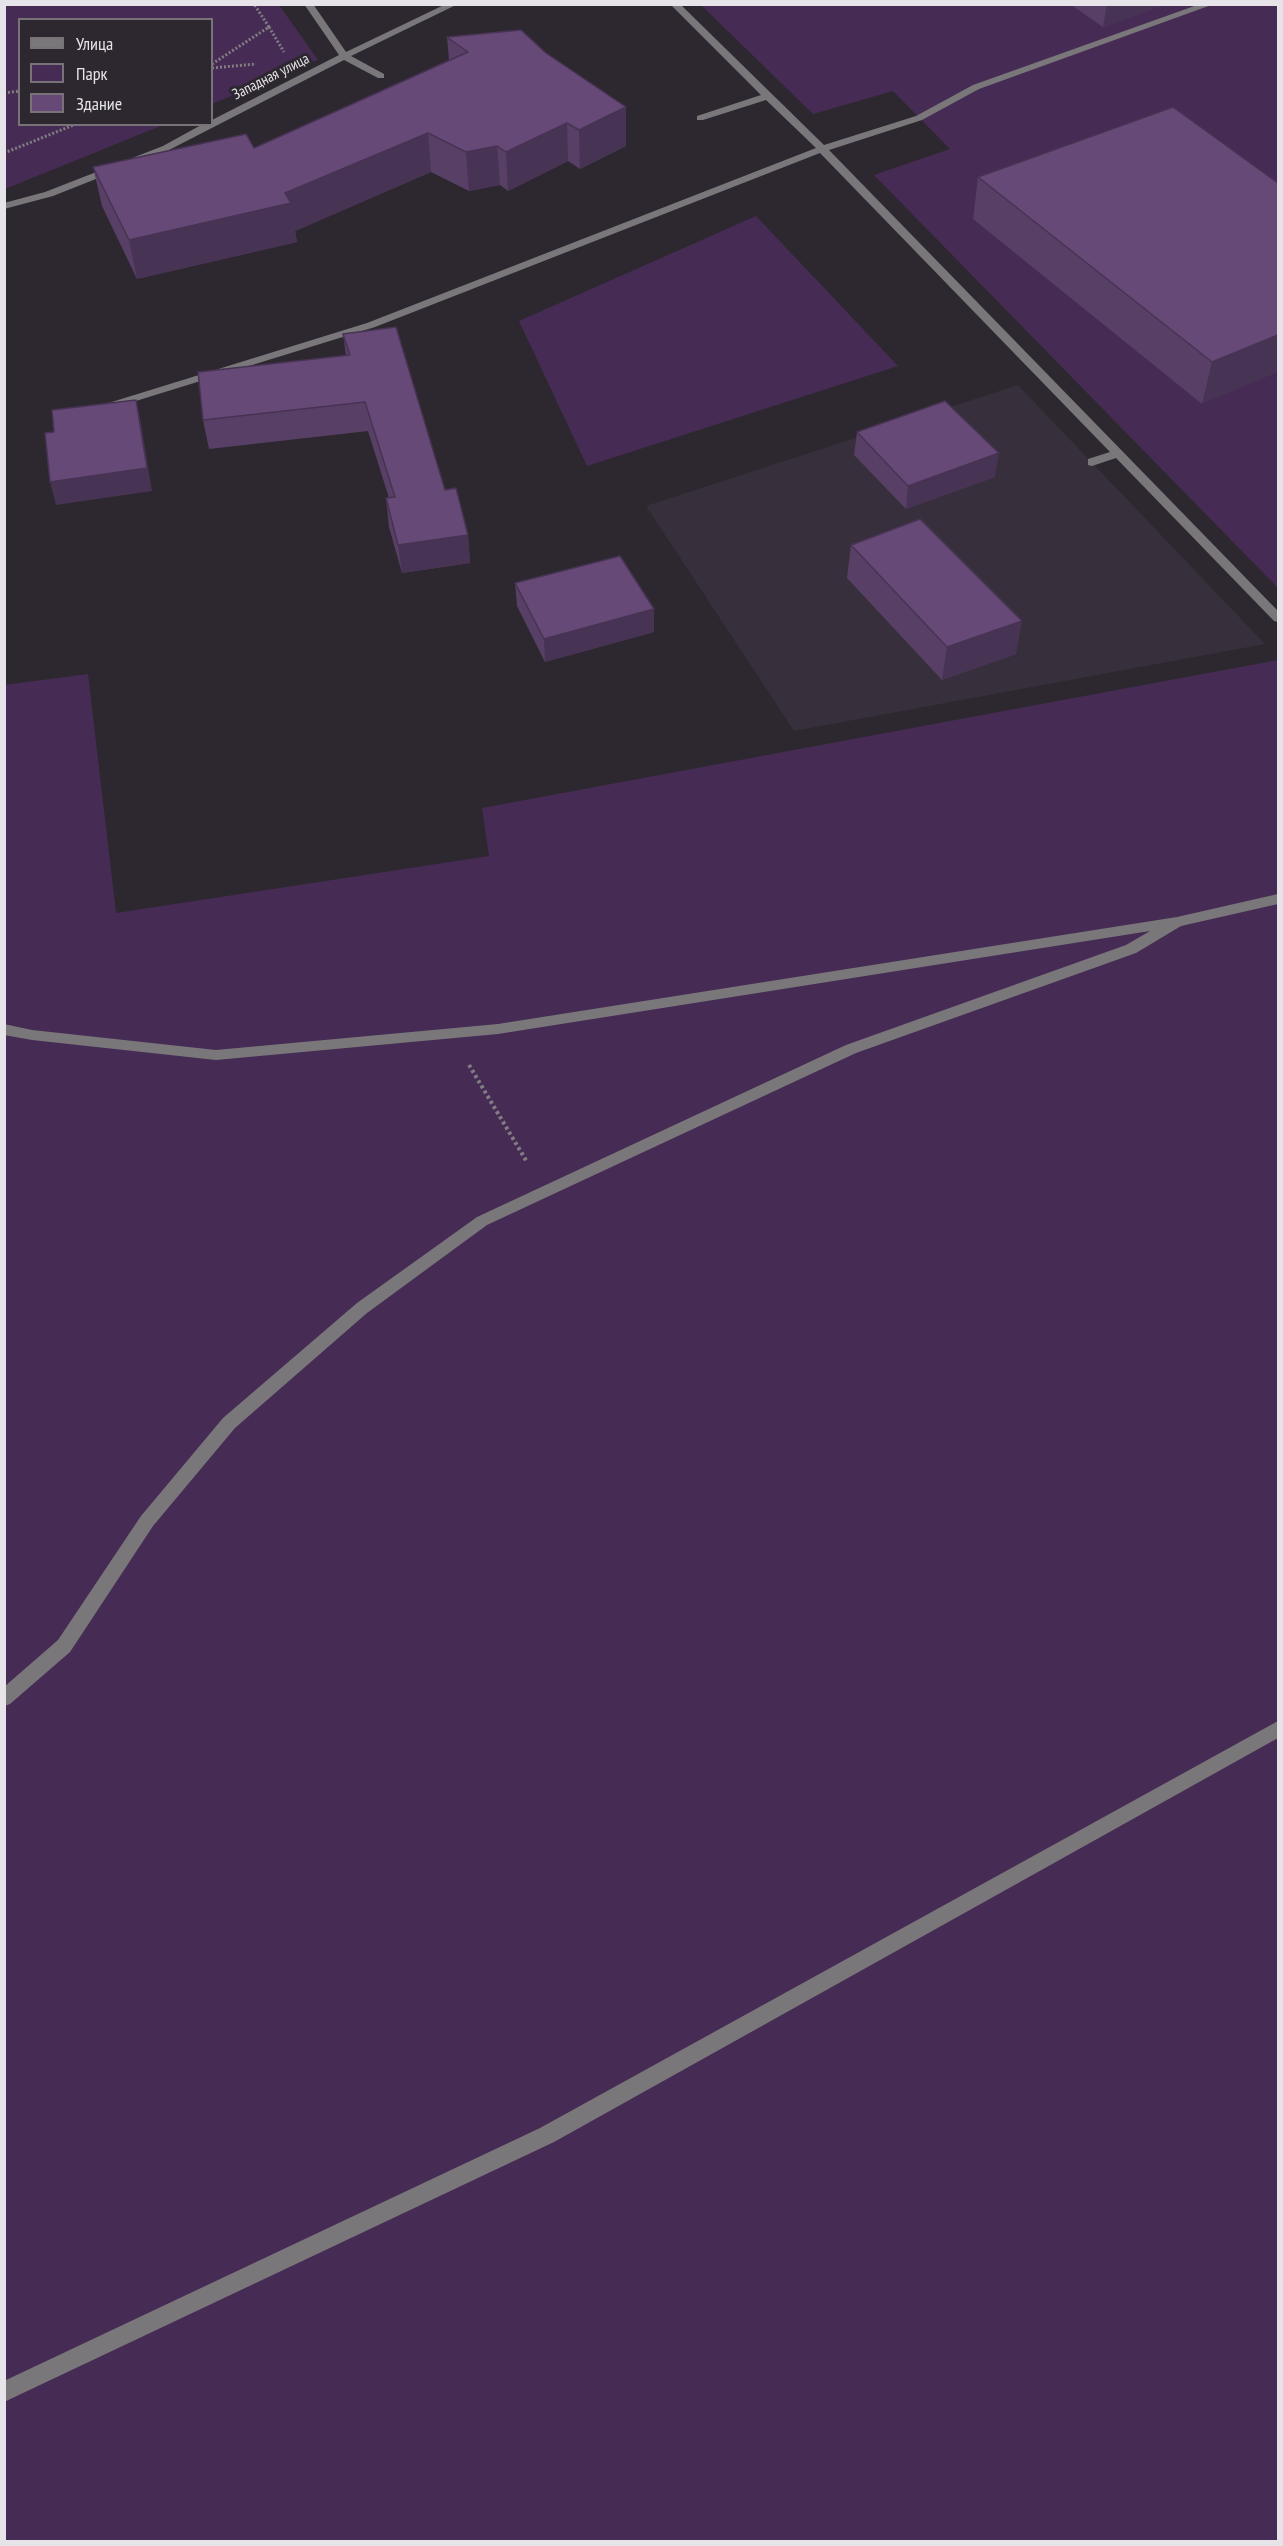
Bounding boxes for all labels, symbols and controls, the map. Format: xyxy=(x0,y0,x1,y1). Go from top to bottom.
legend xyxy=(18,18,213,126)
text: Улица xyxy=(76,32,113,55)
street label: Западная улица xyxy=(230,50,312,104)
text: Парк xyxy=(76,62,107,85)
text: Здание xyxy=(76,92,122,115)

